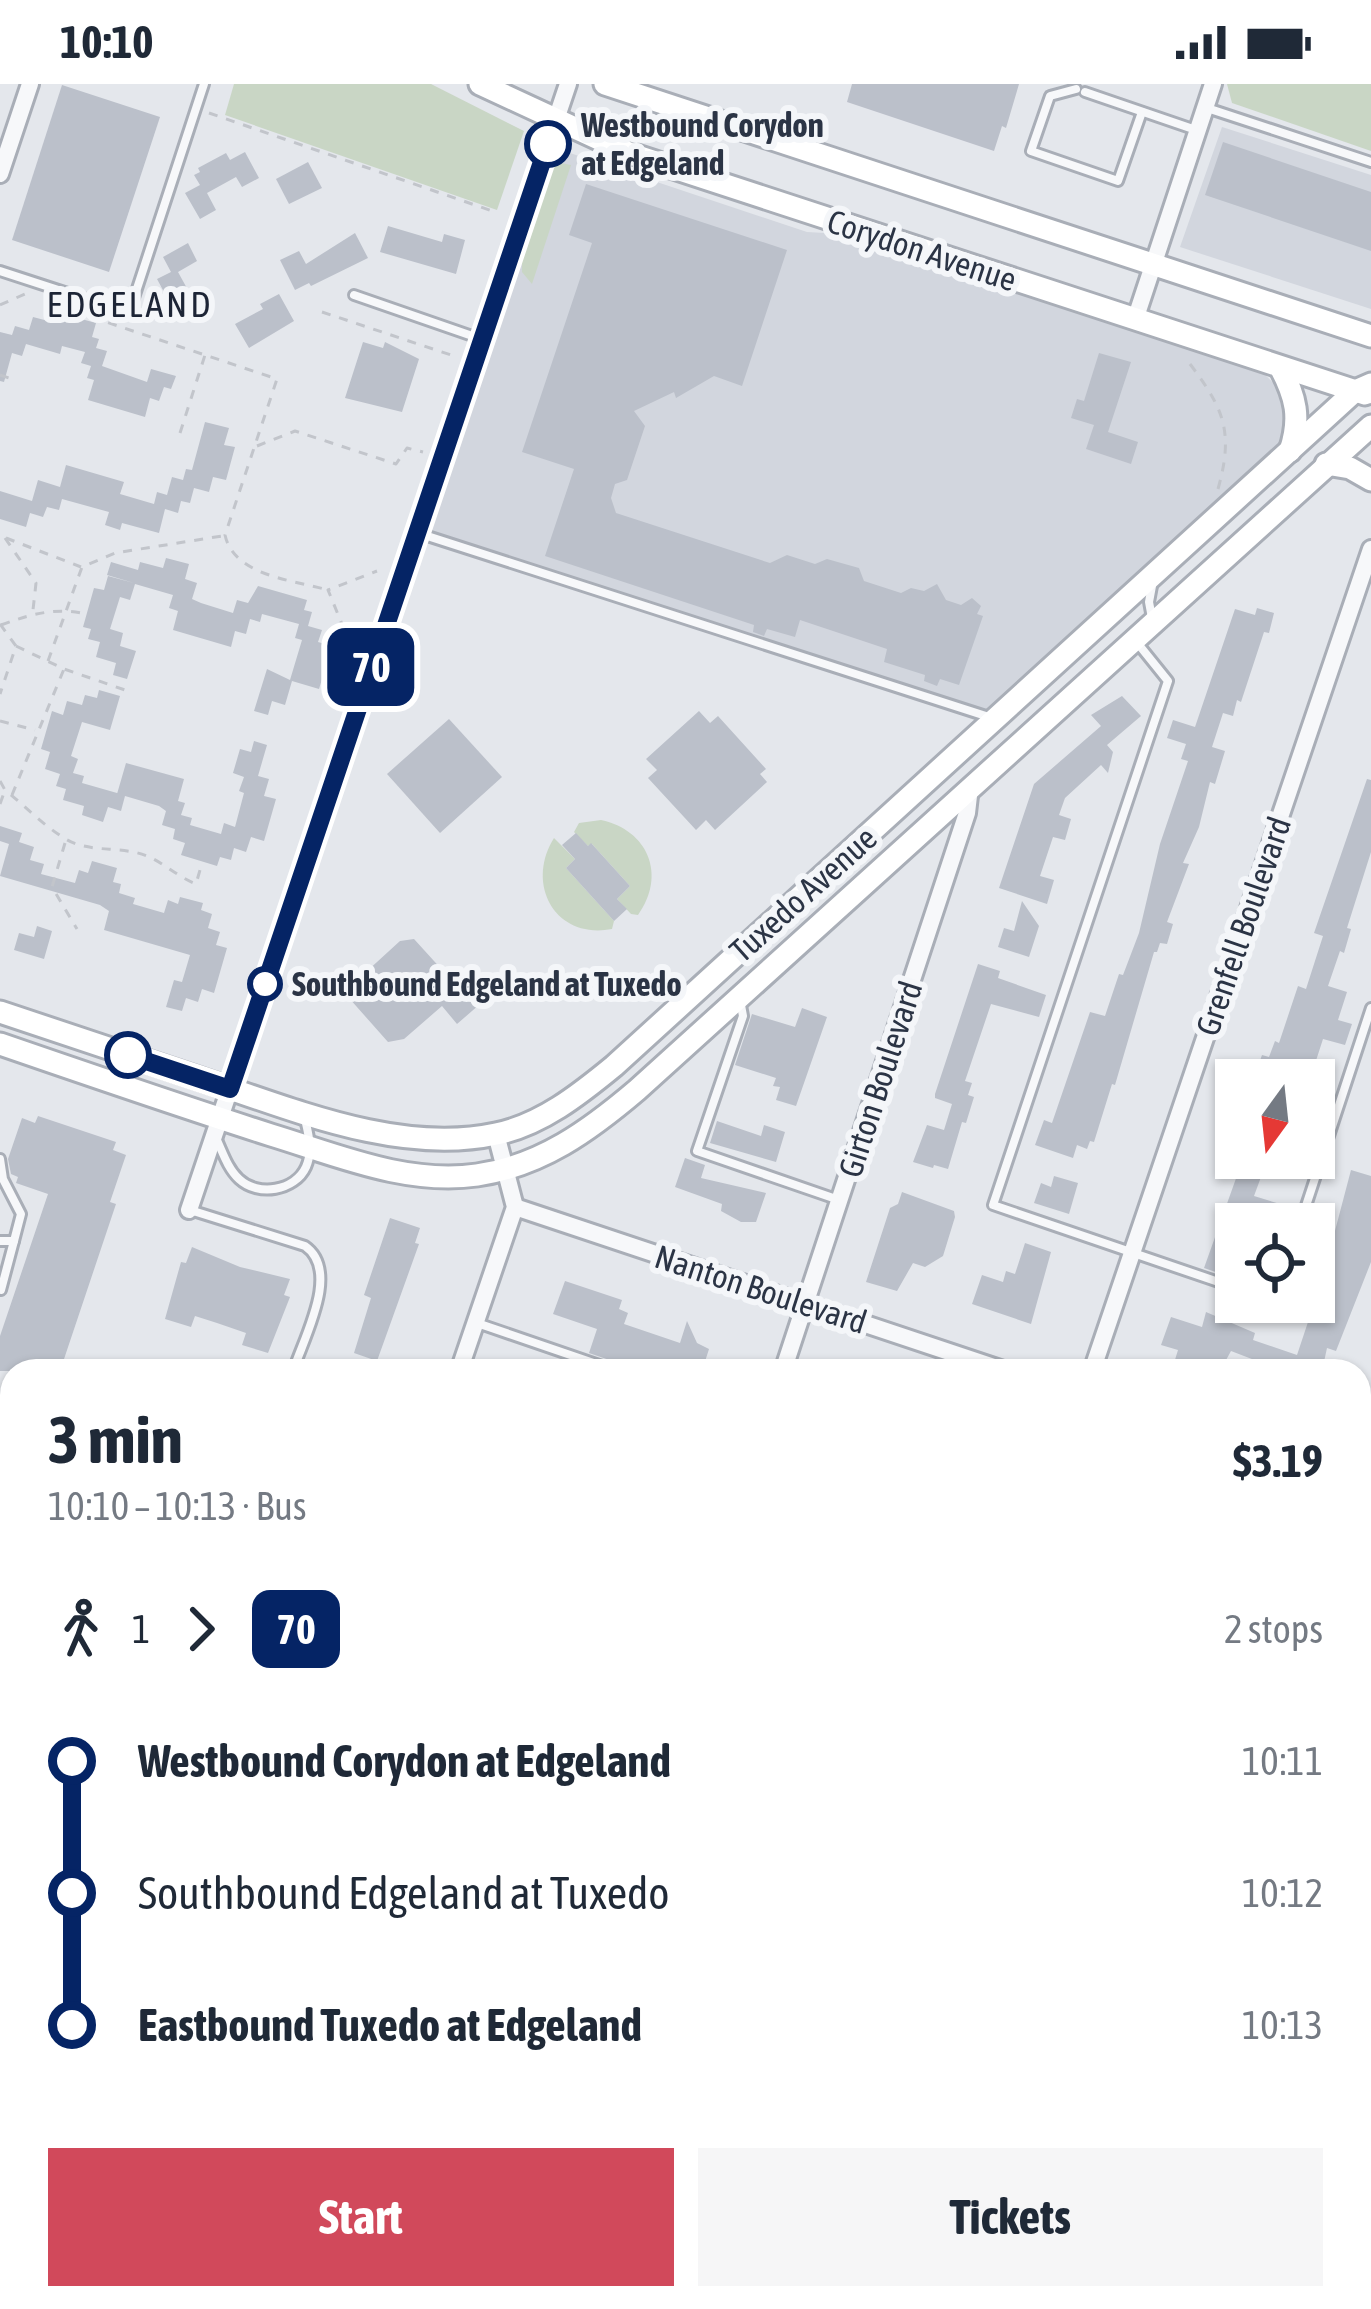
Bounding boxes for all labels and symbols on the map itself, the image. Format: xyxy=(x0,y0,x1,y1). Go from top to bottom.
place label: Westbound Corydon at Edgeland xyxy=(580,106,824,182)
marker: Westbound Corydon at Edgeland xyxy=(526,122,570,166)
street label: Corydon Avenue xyxy=(823,202,1021,298)
district label: EDGELAND xyxy=(47,283,213,325)
line badge: 70 xyxy=(317,628,425,706)
street label: Grenfell Boulevard xyxy=(1188,812,1298,1040)
street label: Tuxedo Avenue xyxy=(722,818,884,970)
place label: Southbound Edgeland at Tuxedo xyxy=(292,965,682,1003)
marker: Southbound Edgeland at Tuxedo xyxy=(249,968,281,1000)
street label: Girton Boulevard xyxy=(830,976,930,1182)
unlabelled marker xyxy=(106,1033,150,1077)
north arrow xyxy=(1215,1059,1335,1179)
street label: Nanton Boulevard xyxy=(650,1237,872,1341)

